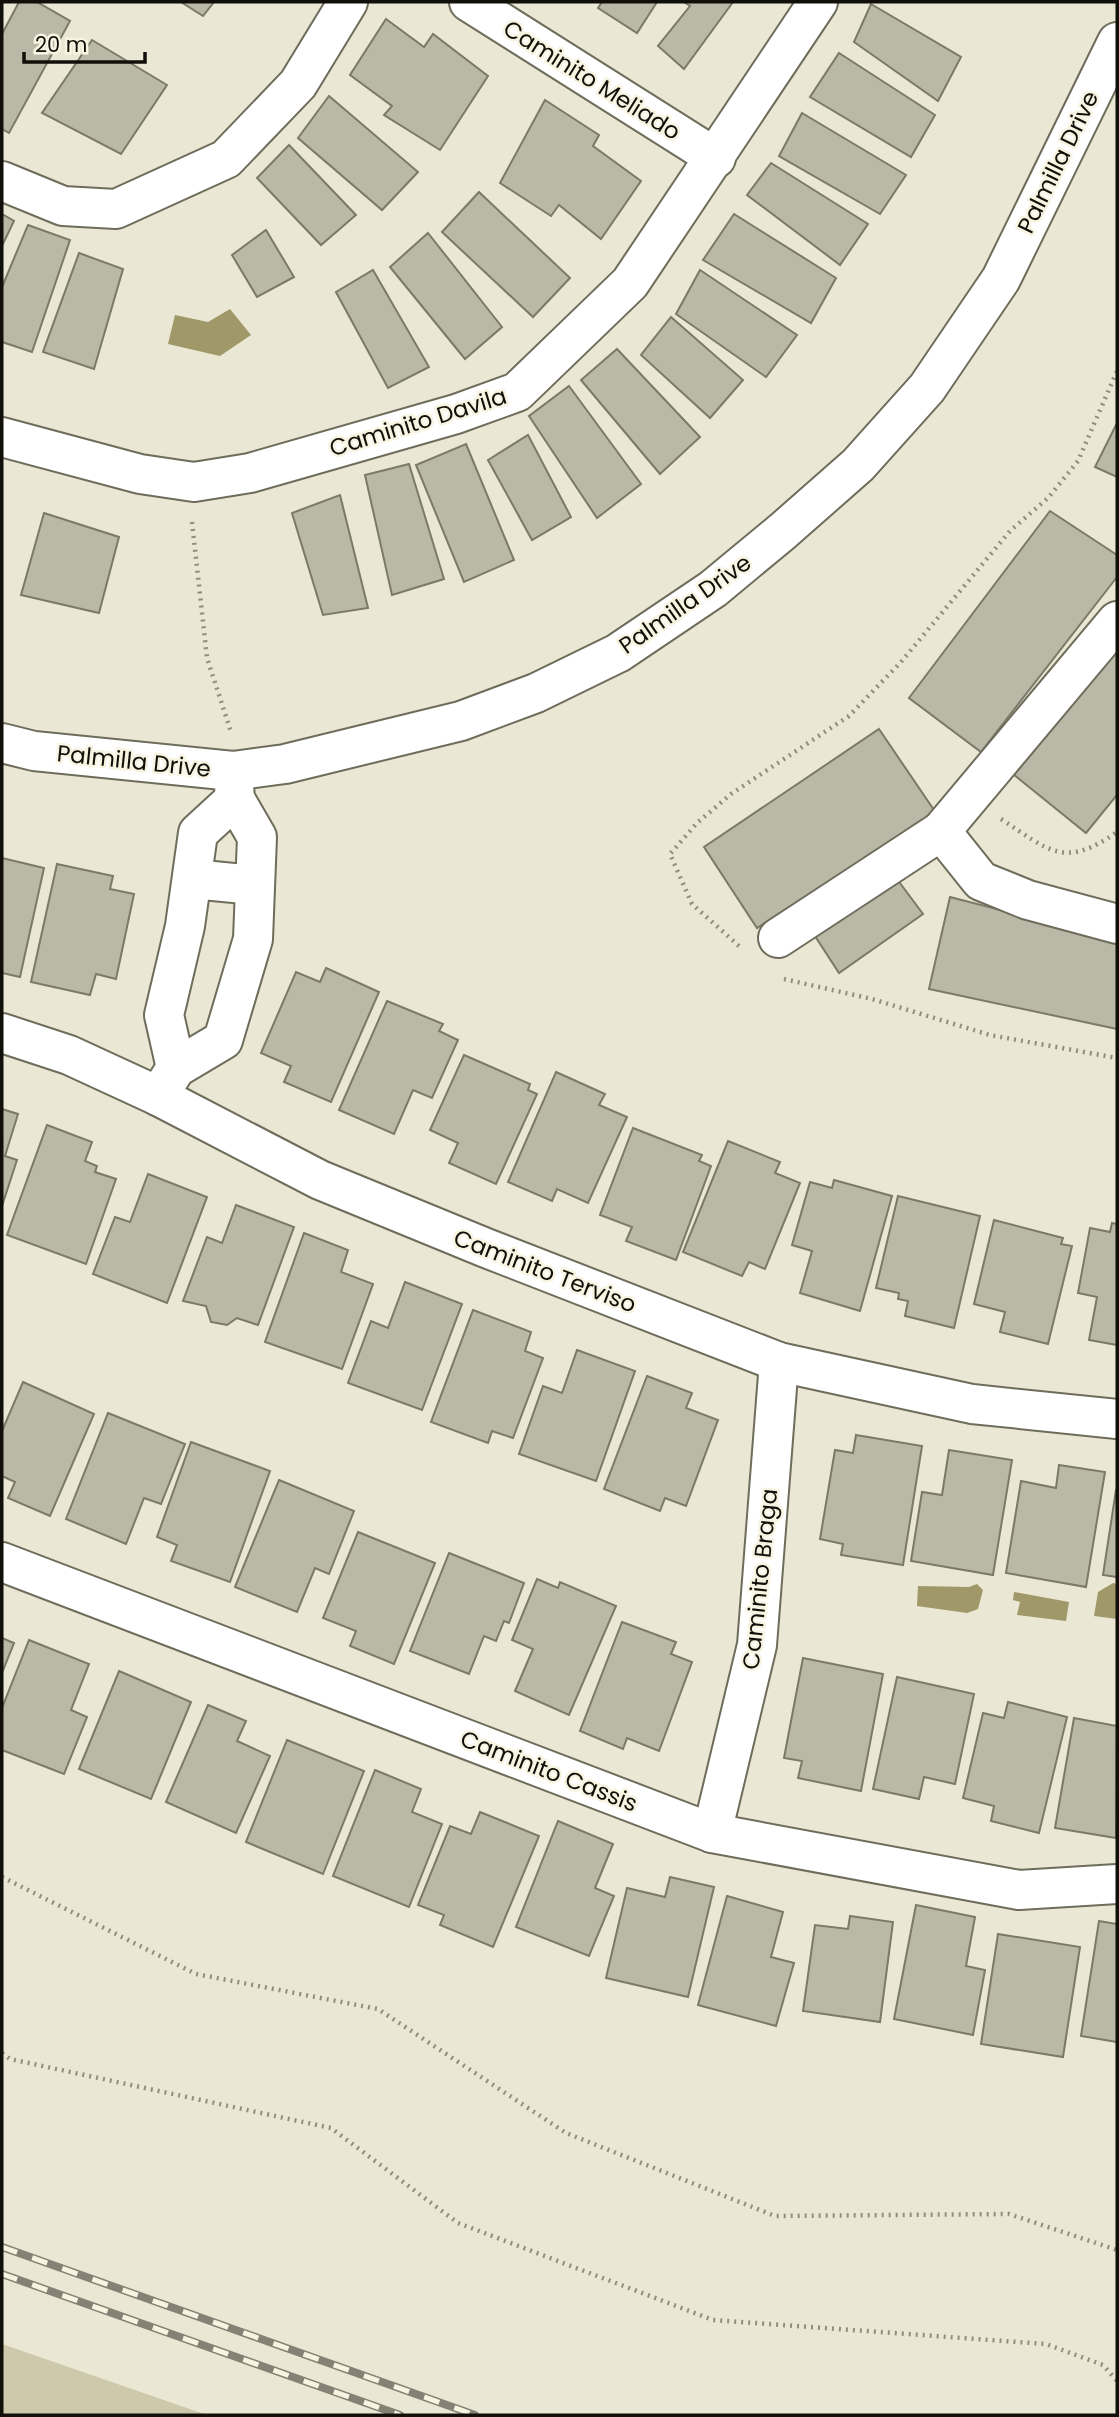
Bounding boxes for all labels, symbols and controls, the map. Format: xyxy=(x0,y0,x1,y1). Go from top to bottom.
street label: Caminito Meliado xyxy=(497,13,687,147)
scale bar xyxy=(24,21,145,65)
text: 20 m xyxy=(35,30,88,59)
street label: Palmilla Drive xyxy=(1010,86,1106,238)
street label: Caminito Davila xyxy=(325,380,511,464)
street label: Palmilla Drive xyxy=(613,547,757,661)
street label: Palmilla Drive xyxy=(55,737,213,785)
street label: Caminito Terviso xyxy=(449,1222,641,1320)
street label: Caminito Braga xyxy=(735,1487,785,1671)
street label: Caminito Cassis xyxy=(456,1723,642,1819)

